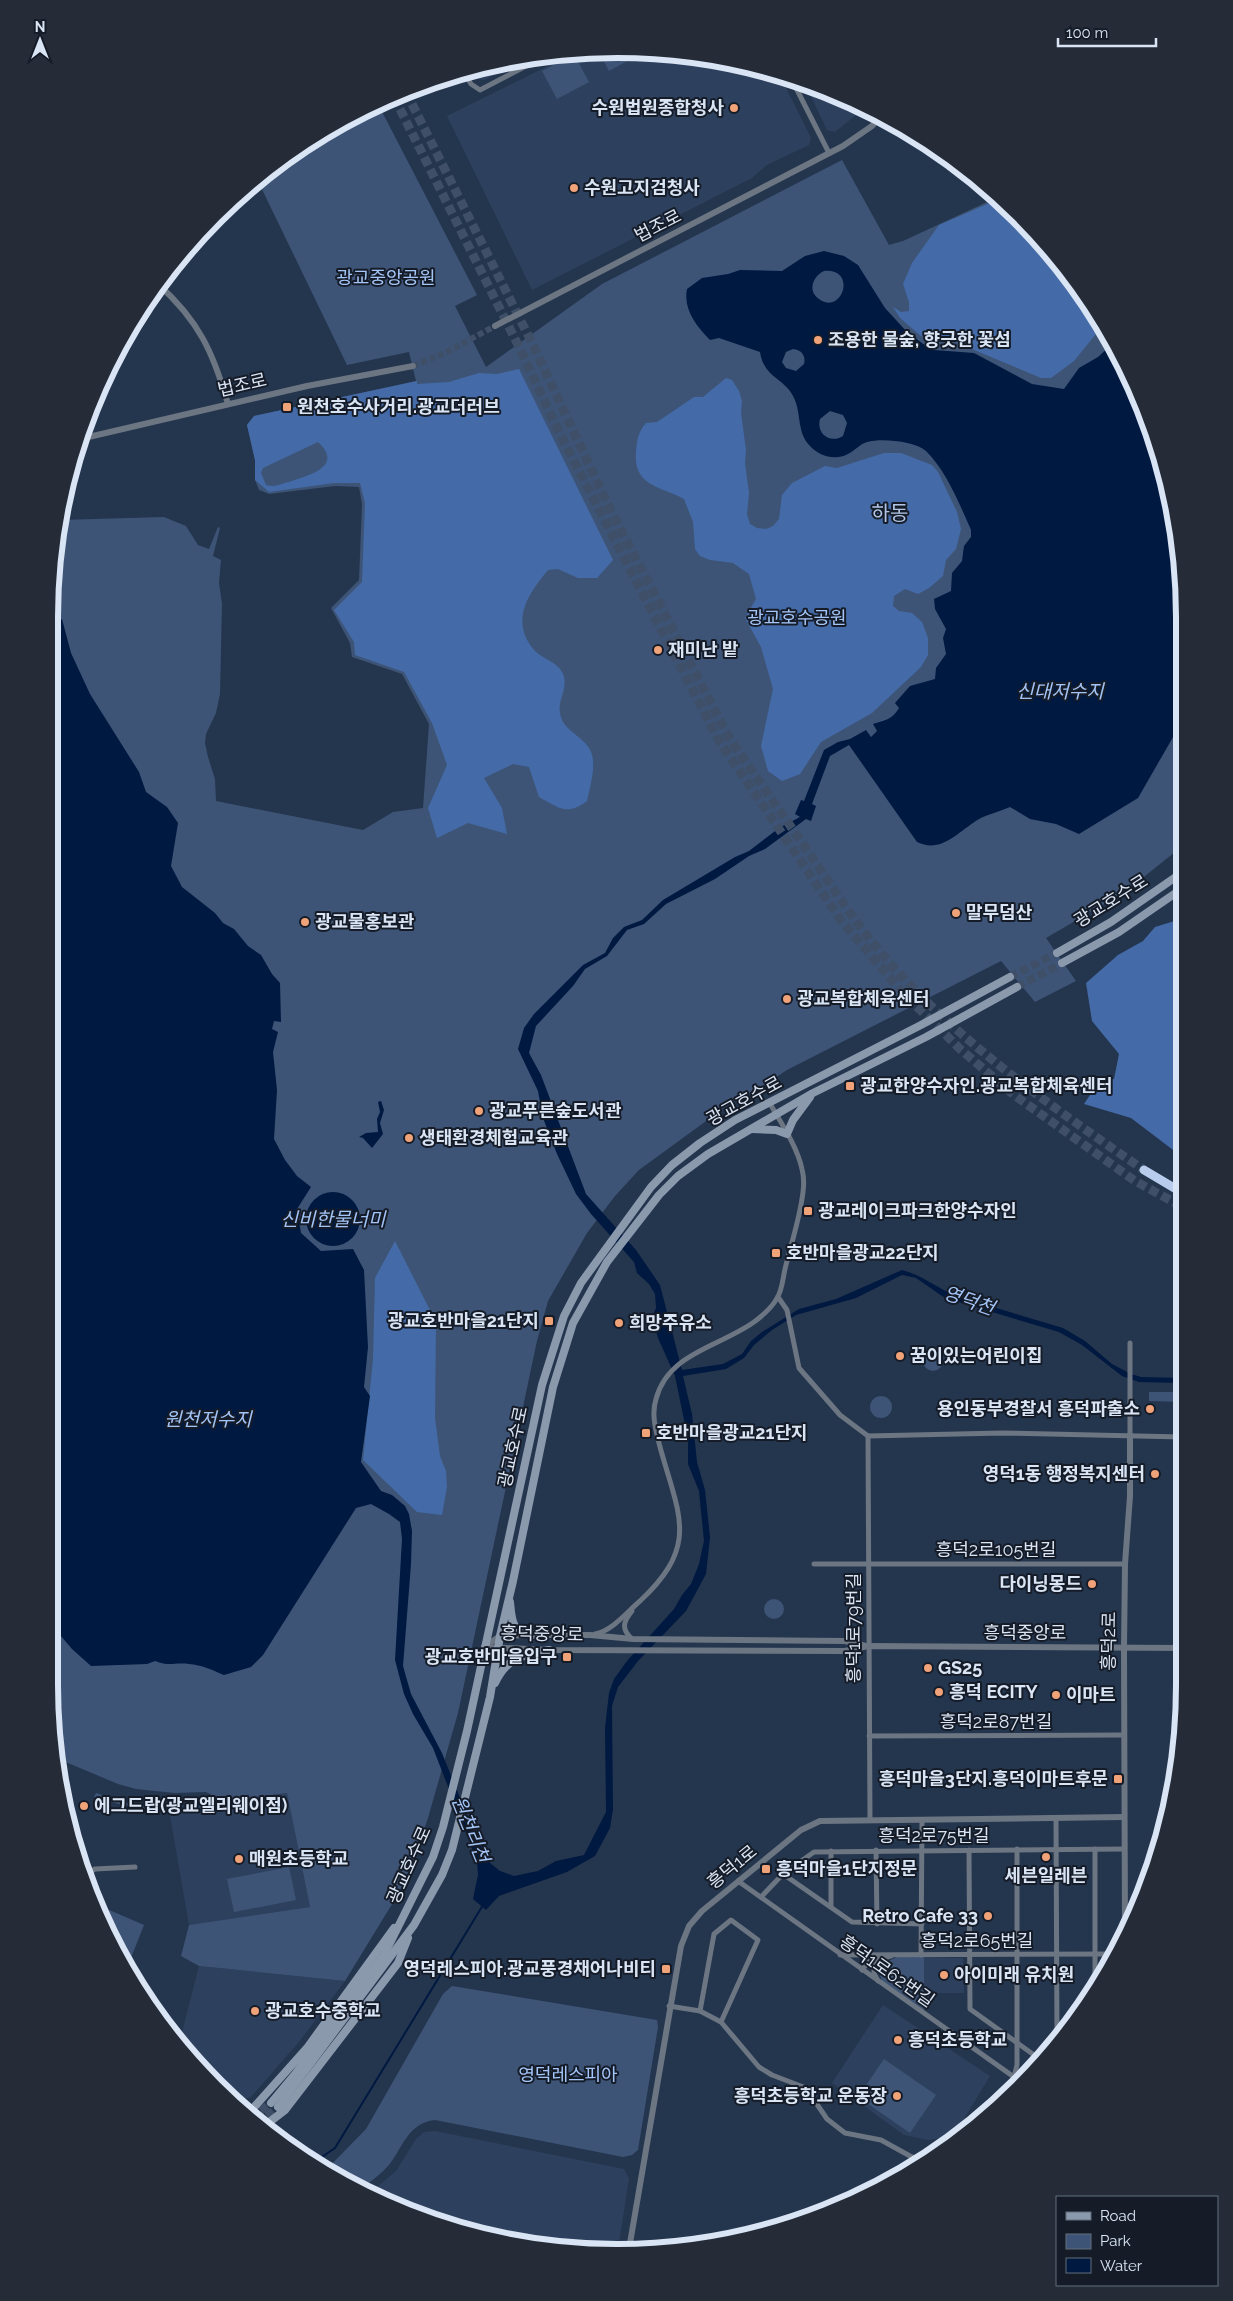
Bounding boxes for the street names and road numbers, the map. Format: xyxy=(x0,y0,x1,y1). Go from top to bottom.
street label: 법조로 xyxy=(631,205,685,246)
street label: 법조로 xyxy=(215,369,268,400)
street label: 광교호수로 xyxy=(1070,870,1151,931)
street label: 광교호수로 xyxy=(702,1071,785,1130)
street label: 광교호수로 xyxy=(494,1404,531,1490)
street label: 흥덕2로105번길 xyxy=(936,1539,1056,1560)
street label: 흥덕1로79번길 xyxy=(843,1573,864,1683)
street label: 흥덕2로 xyxy=(1097,1611,1120,1671)
street label: 흥덕중앙로 xyxy=(500,1622,584,1645)
street label: 흥덕중앙로 xyxy=(984,1622,1066,1643)
street label: 흥덕2로87번길 xyxy=(940,1711,1052,1732)
street label: 광교호수로 xyxy=(382,1823,435,1907)
street label: 흥덕2로75번길 xyxy=(878,1825,990,1846)
street label: 흥덕1로 xyxy=(703,1840,761,1893)
street label: 흥덕1로62번길 xyxy=(836,1930,939,2011)
street label: 흥덕2로65번길 xyxy=(921,1930,1033,1951)

